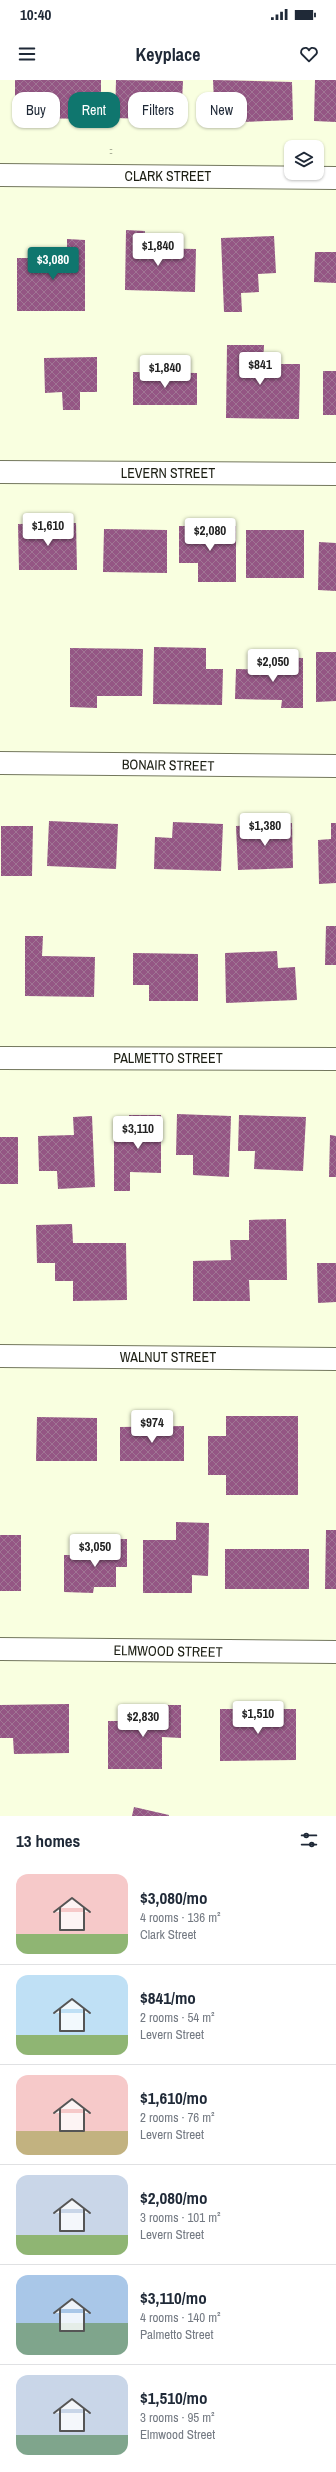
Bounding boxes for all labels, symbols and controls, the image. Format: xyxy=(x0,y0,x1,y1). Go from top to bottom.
text: 10:40 xyxy=(20,4,51,25)
text: Keyplace xyxy=(136,42,200,67)
icon: menu xyxy=(16,43,38,65)
icon: heart xyxy=(298,43,320,65)
chip: Buy xyxy=(12,92,60,128)
chip: Rent xyxy=(68,92,120,128)
chip: Filters xyxy=(128,92,188,128)
chip: New xyxy=(196,92,247,128)
map controls xyxy=(284,140,324,180)
button: layers xyxy=(284,140,324,180)
street label: CLARK STREET xyxy=(125,167,211,185)
pin: $1,840 xyxy=(125,233,191,267)
text: $1,840 xyxy=(142,237,174,254)
pin: $3,080 xyxy=(20,247,86,281)
text: $3,080 xyxy=(37,251,69,268)
pin: $841 xyxy=(236,352,284,386)
pin: $1,840 xyxy=(132,355,198,389)
text: $841 xyxy=(248,356,272,373)
text: $1,840 xyxy=(149,359,181,376)
street label: LEVERN STREET xyxy=(121,464,215,482)
pin: $1,610 xyxy=(15,513,81,547)
text: $1,610 xyxy=(32,517,64,534)
pin: $2,080 xyxy=(177,518,243,552)
text: $2,080 xyxy=(194,522,226,539)
pin: $2,050 xyxy=(240,649,306,683)
text: $2,050 xyxy=(257,653,289,670)
street label: BONAIR STREET xyxy=(122,755,214,775)
pin: $1,380 xyxy=(232,813,298,847)
text: $1,380 xyxy=(249,817,281,834)
street label: PALMETTO STREET xyxy=(113,1049,223,1067)
pin: $3,110 xyxy=(105,1116,171,1150)
text: $3,110 xyxy=(122,1120,154,1137)
street label: WALNUT STREET xyxy=(120,1348,216,1366)
pin: $974 xyxy=(128,1410,176,1444)
text: $974 xyxy=(140,1414,164,1431)
pin: $3,050 xyxy=(62,1534,128,1568)
text: $3,050 xyxy=(79,1538,111,1555)
street label: ELMWOOD STREET xyxy=(113,1641,223,1661)
pin: $1,510 xyxy=(225,1701,291,1735)
pin: $2,830 xyxy=(110,1704,176,1738)
text: $1,510 xyxy=(242,1705,274,1722)
text: $2,830 xyxy=(127,1708,159,1725)
text: 13 homes xyxy=(16,1829,80,1852)
icon: filters xyxy=(298,1829,320,1851)
text: $3,080/mo xyxy=(140,1886,207,1909)
icon: home xyxy=(48,1890,96,1938)
text: 4 rooms · 136 m² xyxy=(140,1909,221,1926)
text: Clark Street xyxy=(140,1926,196,1943)
text: $841/mo xyxy=(140,1986,196,2009)
icon: home xyxy=(48,1991,96,2039)
text: 2 rooms · 54 m² xyxy=(140,2009,215,2026)
text: Levern Street xyxy=(140,2026,204,2043)
text: $1,610/mo xyxy=(140,2086,207,2109)
icon: home xyxy=(48,2091,96,2139)
text: 2 rooms · 76 m² xyxy=(140,2109,215,2126)
text: Levern Street xyxy=(140,2126,204,2143)
text: $2,080/mo xyxy=(140,2186,207,2209)
icon: home xyxy=(48,2191,96,2239)
text: 3 rooms · 101 m² xyxy=(140,2209,221,2226)
text: Levern Street xyxy=(140,2226,204,2243)
text: $3,110/mo xyxy=(140,2286,207,2309)
icon: home xyxy=(48,2291,96,2339)
text: 4 rooms · 140 m² xyxy=(140,2309,221,2326)
text: Palmetto Street xyxy=(140,2326,213,2343)
text: $1,510/mo xyxy=(140,2386,207,2409)
icon: home xyxy=(48,2391,96,2439)
text: 3 rooms · 95 m² xyxy=(140,2409,215,2426)
text: Elmwood Street xyxy=(140,2426,215,2443)

